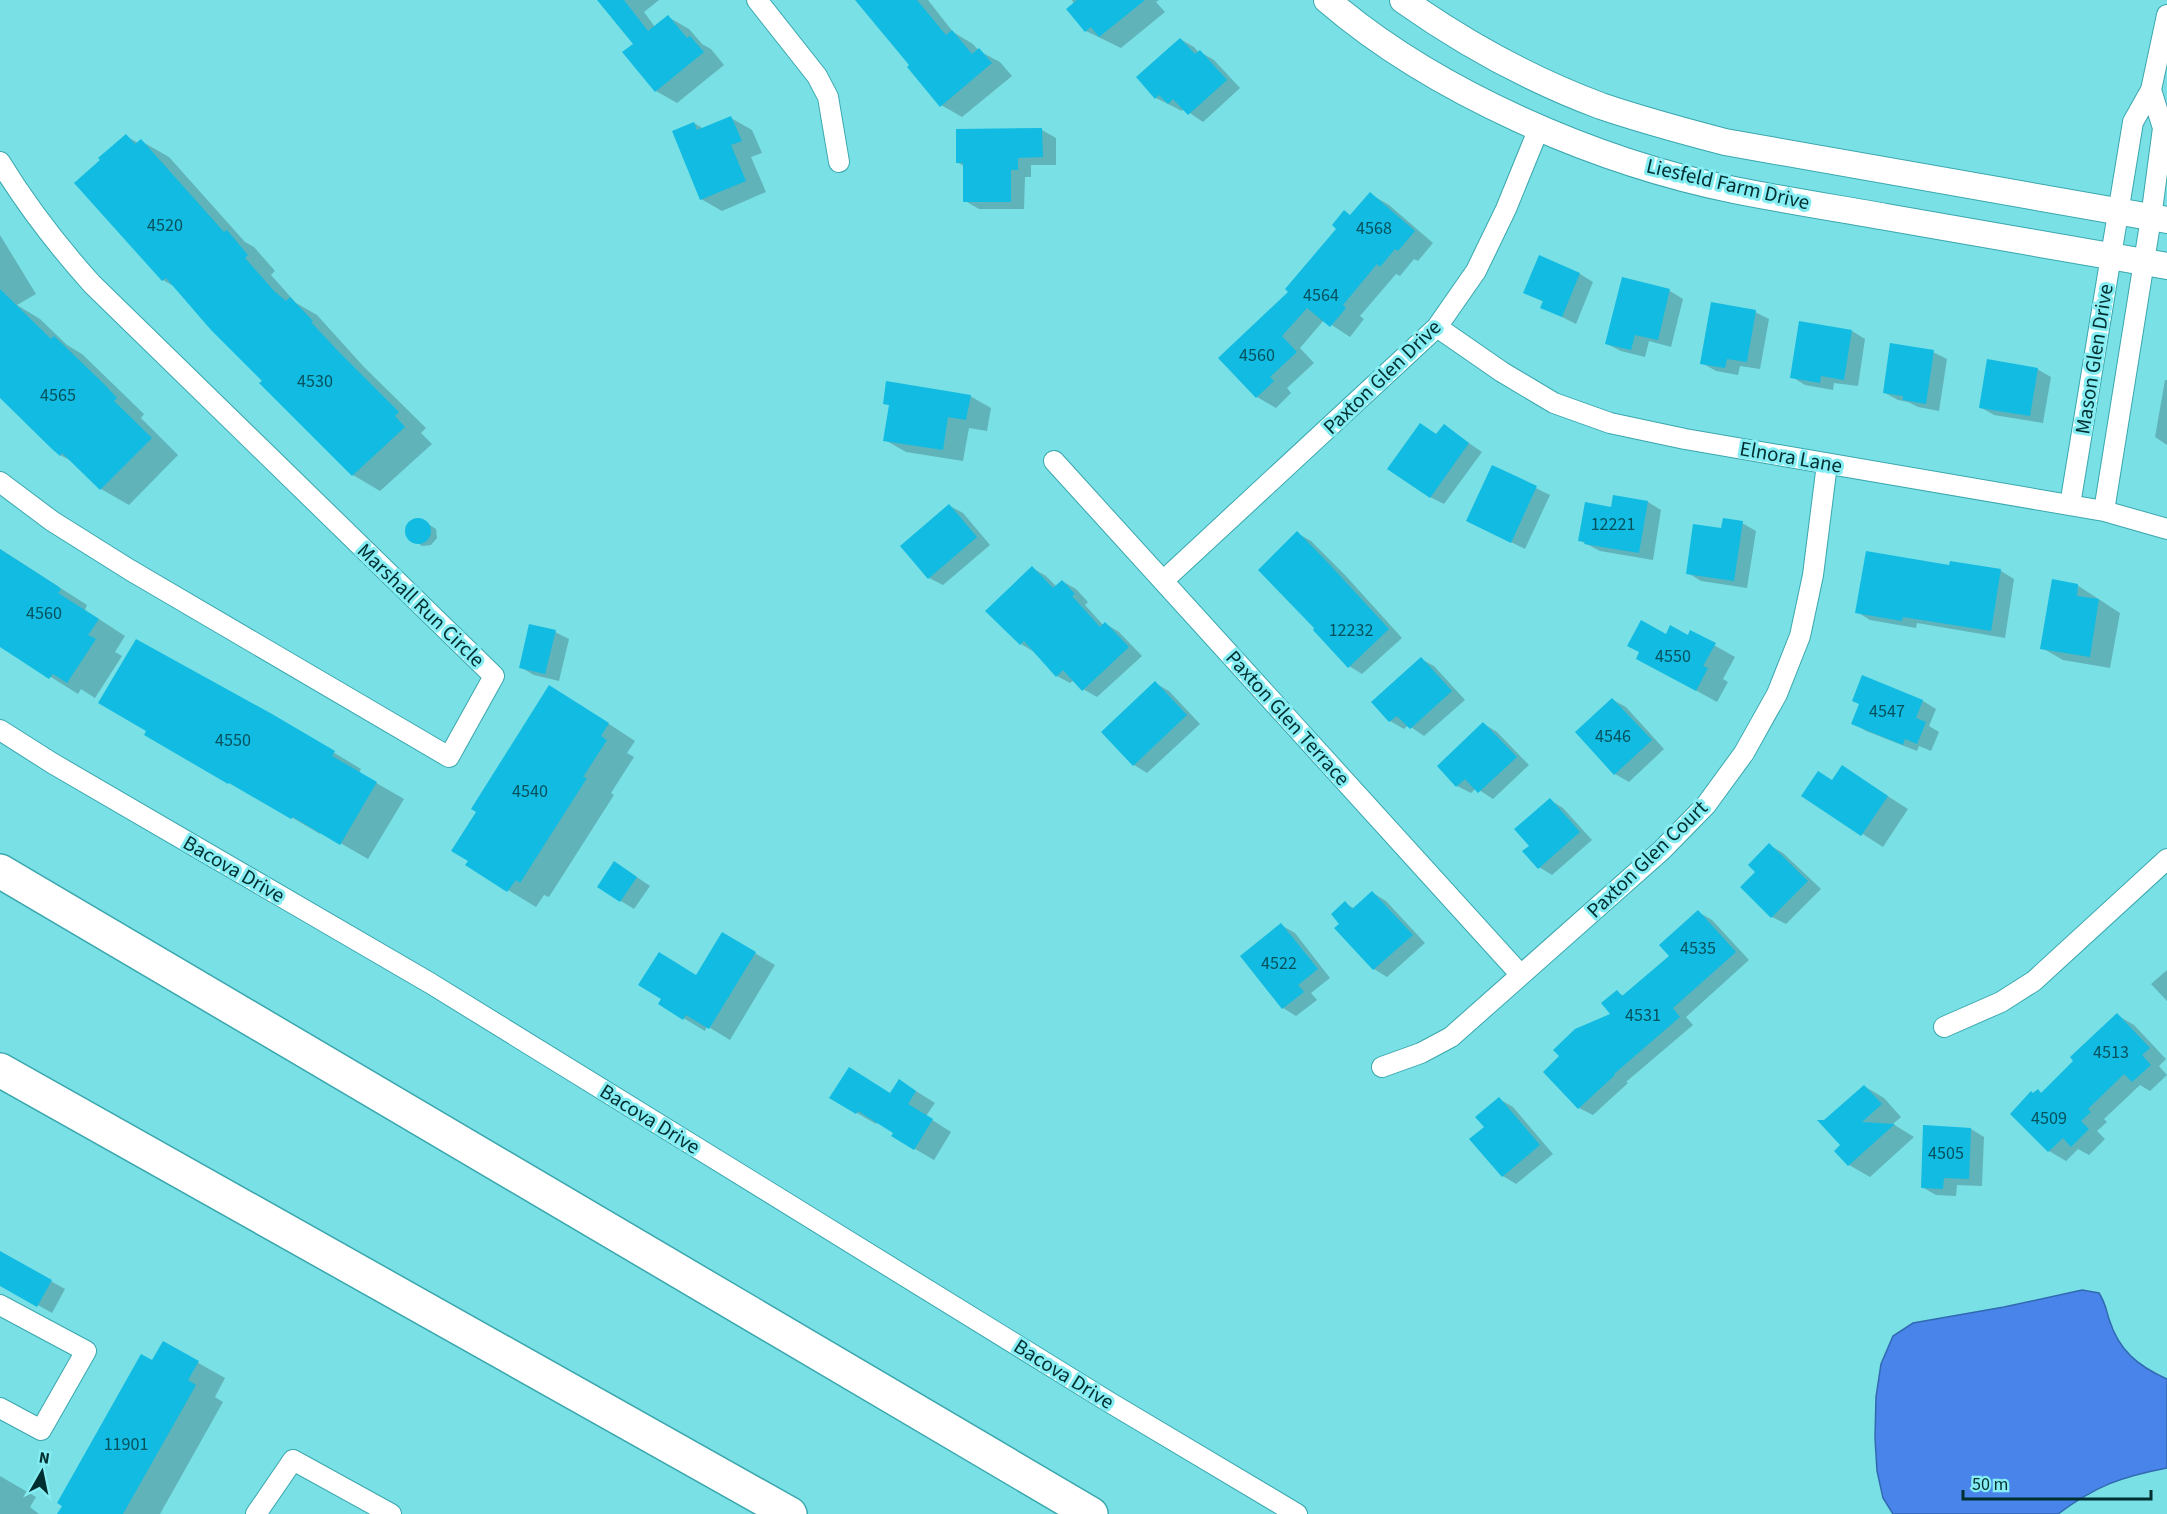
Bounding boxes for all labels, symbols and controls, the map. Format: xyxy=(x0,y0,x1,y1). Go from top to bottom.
street label: Liesfeld Farm Drive xyxy=(1643,151,1813,217)
house number: 4520 xyxy=(147,213,183,238)
house number: 4568 xyxy=(1356,216,1392,241)
street label: Mason Glen Drive xyxy=(2067,282,2121,436)
house number: 4564 xyxy=(1303,283,1339,308)
street label: Paxton Glen Drive xyxy=(1316,313,1448,441)
house number: 4560 xyxy=(1239,343,1275,368)
house number: 4530 xyxy=(297,369,333,394)
house number: 4565 xyxy=(40,383,76,408)
street label: Elnora Lane xyxy=(1737,433,1845,481)
house number: 12221 xyxy=(1591,512,1635,537)
street label: Marshall Run Circle xyxy=(350,536,492,674)
house number: 4560 xyxy=(26,601,62,626)
house number: 12232 xyxy=(1329,618,1373,643)
street label: Paxton Glen Terrace xyxy=(1219,644,1357,792)
house number: 4550 xyxy=(1655,644,1691,669)
house number: 4547 xyxy=(1869,699,1905,724)
house number: 4546 xyxy=(1595,724,1631,749)
house number: 4550 xyxy=(215,728,251,753)
house number: 4540 xyxy=(512,779,548,804)
street label: Paxton Glen Court xyxy=(1580,793,1714,925)
street label: Bacova Drive xyxy=(178,828,290,910)
house number: 4535 xyxy=(1680,936,1716,961)
house number: 4522 xyxy=(1261,951,1297,976)
house number: 4531 xyxy=(1625,1003,1661,1028)
house number: 4513 xyxy=(2093,1040,2129,1065)
street label: Bacova Drive xyxy=(594,1076,706,1162)
house number: 4509 xyxy=(2031,1106,2067,1131)
house number: 4505 xyxy=(1928,1141,1964,1166)
street label: Bacova Drive xyxy=(1008,1331,1120,1417)
house number: 11901 xyxy=(104,1432,148,1457)
north arrow xyxy=(12,1442,72,1502)
text: N xyxy=(37,1446,51,1470)
scale bar xyxy=(1963,1463,2150,1501)
text: 50 m xyxy=(1972,1472,2008,1497)

